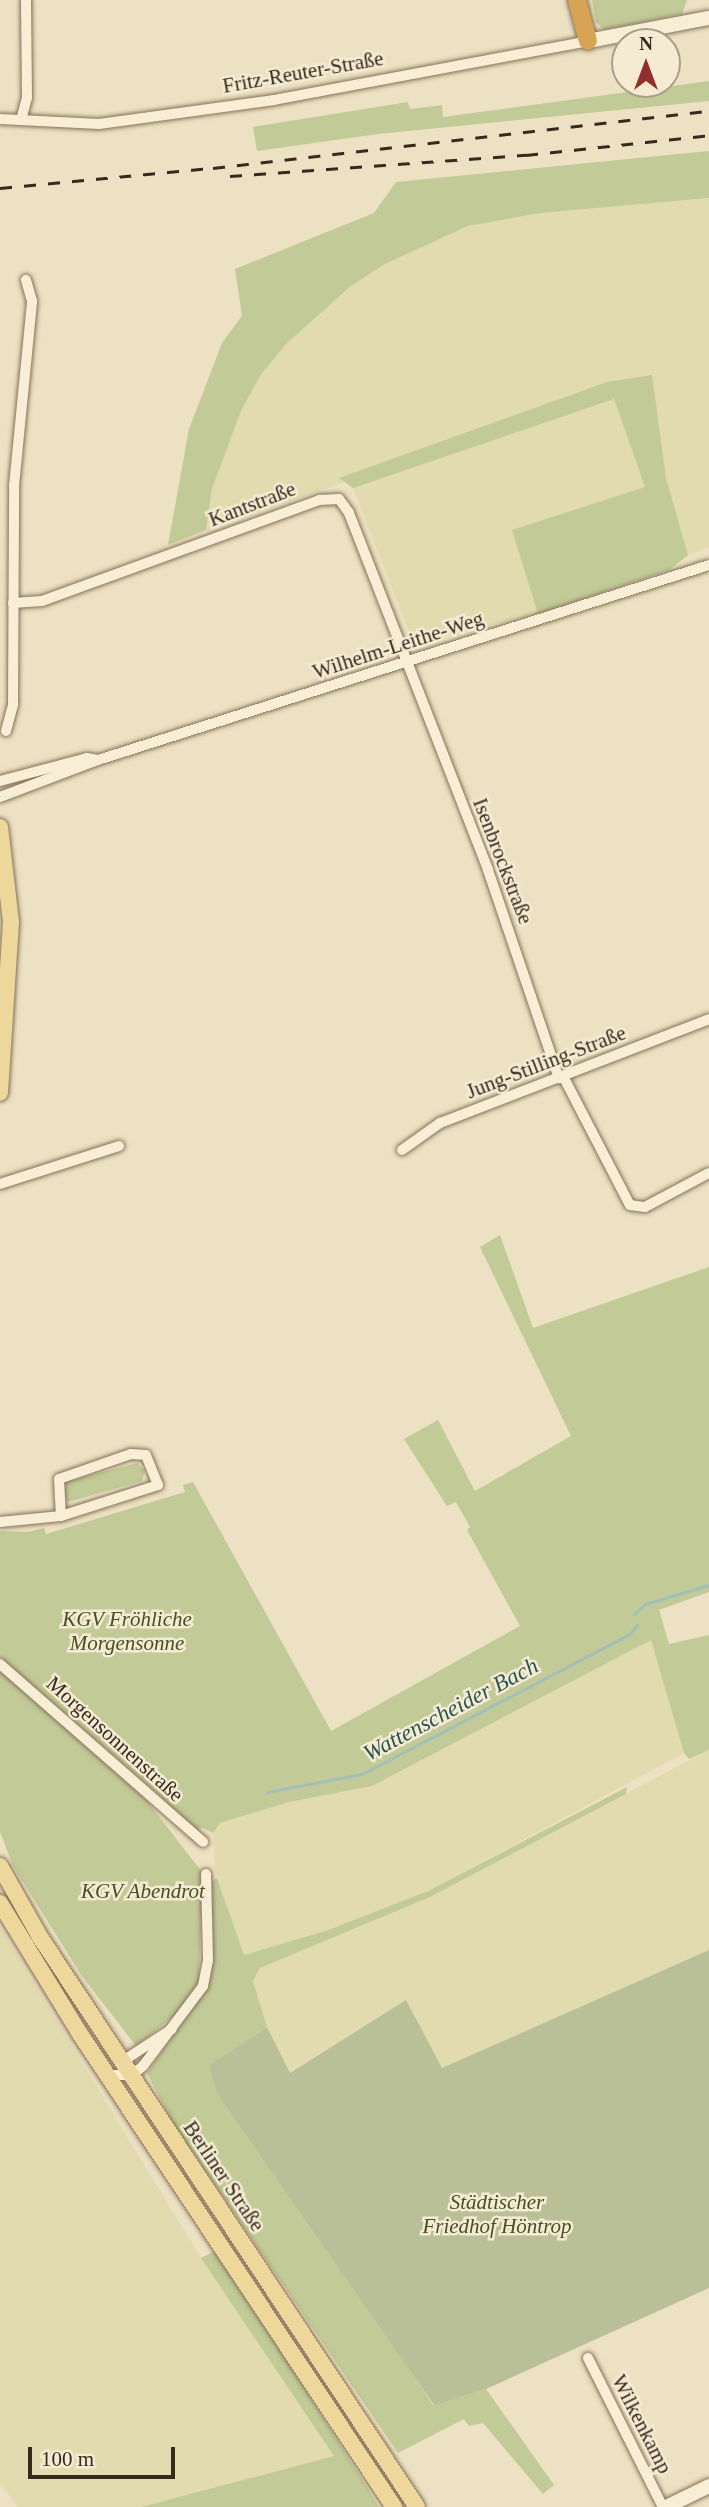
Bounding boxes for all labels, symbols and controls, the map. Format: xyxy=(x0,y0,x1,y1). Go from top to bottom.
north arrow xyxy=(611,28,681,98)
text: N xyxy=(639,33,653,54)
street label: Fritz-Reuter-Straße xyxy=(221,45,385,99)
street label: Kantstraße xyxy=(205,476,299,532)
street label: Wilhelm-Leithe-Weg xyxy=(309,605,487,685)
street label: Isenbrockstraße xyxy=(467,794,539,928)
street label: Jung-Stilling-Straße xyxy=(463,1020,629,1104)
park label: KGV Fröhliche Morgensonne xyxy=(62,1606,192,1656)
water label: Wattenscheider Bach xyxy=(359,1652,543,1768)
street label: Morgensonnenstraße xyxy=(41,1671,189,1807)
park label: KGV Abendrot xyxy=(81,1878,205,1904)
street label: Berliner Straße xyxy=(178,2116,270,2236)
park label: Städtischer Friedhof Höntrop xyxy=(422,2189,572,2239)
street label: Wilkenkamp xyxy=(606,2370,678,2478)
scale bar xyxy=(32,2434,178,2478)
text: 100 m xyxy=(41,2447,94,2471)

